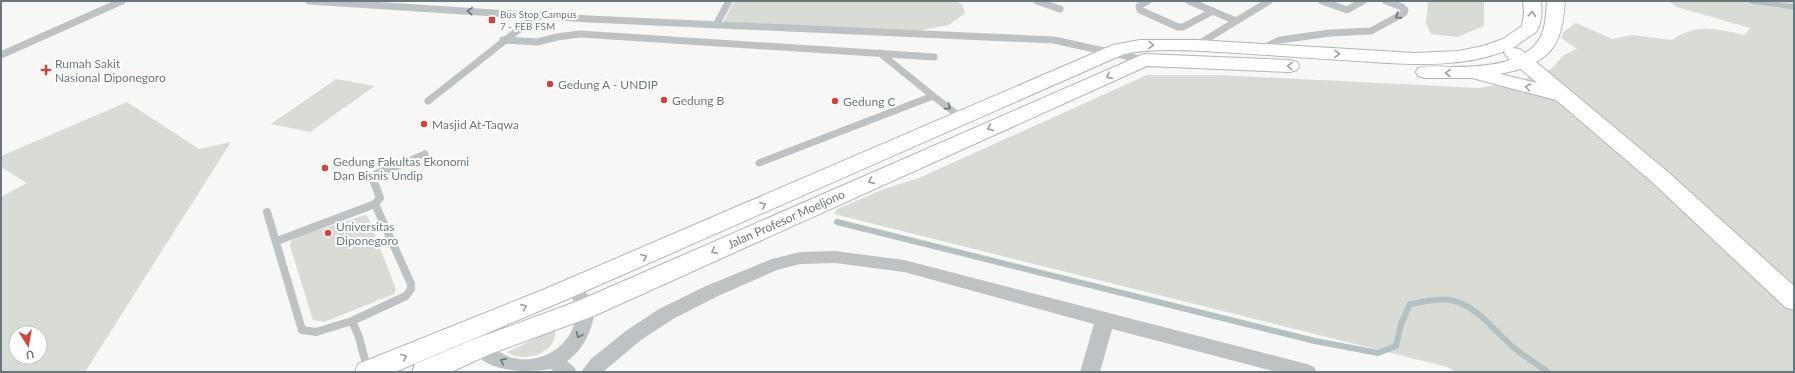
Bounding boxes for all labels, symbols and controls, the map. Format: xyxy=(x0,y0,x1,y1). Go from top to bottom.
one-way arrow xyxy=(467,6,473,15)
place label: Bus Stop Campus 7 - FEB FSM xyxy=(500,8,577,32)
one-way arrow xyxy=(1395,11,1402,19)
one-way arrow xyxy=(1527,11,1536,18)
marker: Bus Stop Campus 7 - FEB FSM xyxy=(487,15,497,25)
one-way arrow xyxy=(1148,41,1154,49)
one-way arrow xyxy=(1334,50,1340,59)
place label: Rumah Sakit Nasional Diponegoro xyxy=(55,56,166,85)
one-way arrow xyxy=(1287,62,1293,71)
marker: Rumah Sakit Nasional Diponegoro xyxy=(40,64,52,76)
one-way arrow xyxy=(1445,69,1451,77)
one-way arrow xyxy=(1105,71,1112,79)
place label: Gedung A - UNDIP xyxy=(558,77,658,92)
marker: Gedung A - UNDIP xyxy=(545,79,555,89)
one-way arrow xyxy=(1525,83,1532,92)
place label: Gedung B xyxy=(672,93,724,108)
place label: Gedung C xyxy=(843,94,895,109)
marker: Gedung B xyxy=(659,95,669,105)
marker: Gedung C xyxy=(830,96,840,106)
one-way arrow xyxy=(943,102,950,109)
place label: Masjid At-Taqwa xyxy=(432,117,519,132)
marker: Masjid At-Taqwa xyxy=(419,119,429,129)
one-way arrow xyxy=(986,124,993,132)
place label: Gedung Fakultas Ekonomi Dan Bisnis Undip xyxy=(333,154,469,183)
marker: Gedung Fakultas Ekonomi Dan Bisnis Undip xyxy=(320,163,330,173)
one-way arrow xyxy=(868,177,875,185)
street label: Jalan Profesor Moeljono xyxy=(725,186,847,252)
one-way arrow xyxy=(759,202,767,210)
place label: Universitas Diponegoro xyxy=(336,219,399,248)
marker: Universitas Diponegoro xyxy=(323,228,333,238)
one-way arrow xyxy=(711,247,718,255)
one-way arrow xyxy=(641,253,648,261)
one-way arrow xyxy=(521,304,528,312)
north arrow xyxy=(8,325,48,365)
one-way arrow xyxy=(575,331,583,338)
text: U xyxy=(25,348,35,362)
one-way arrow xyxy=(401,353,408,361)
one-way arrow xyxy=(500,358,507,366)

